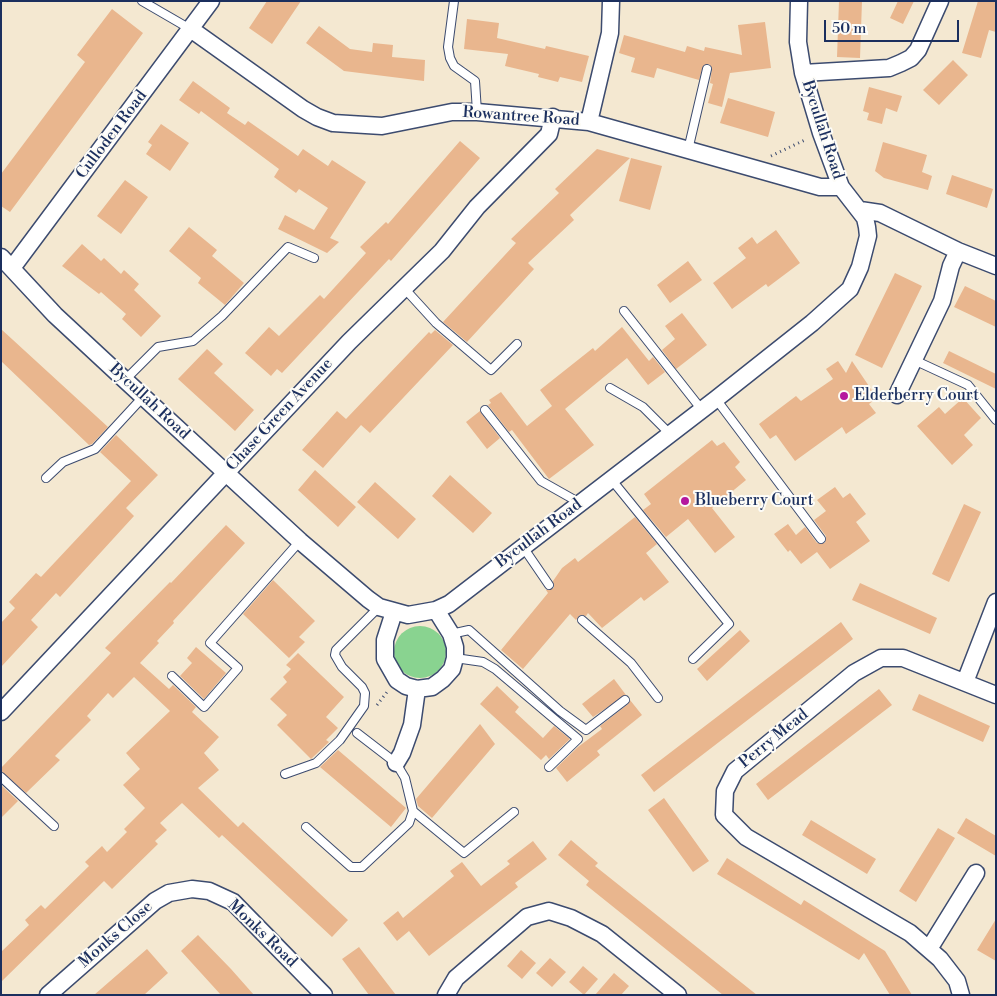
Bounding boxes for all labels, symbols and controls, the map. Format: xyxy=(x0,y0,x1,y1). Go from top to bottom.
scale bar xyxy=(827,10,962,42)
text: 50 m xyxy=(832,19,866,38)
street label: Bycullah Road xyxy=(797,78,847,182)
street label: Culloden Road xyxy=(73,87,151,183)
street label: Rowantree Road xyxy=(462,103,580,131)
street label: Chase Green Avenue xyxy=(223,355,337,475)
street label: Bycullah Road xyxy=(105,360,193,444)
place label: Elderberry Court xyxy=(854,386,979,406)
marker: Elderberry Court xyxy=(838,390,850,402)
place label: Blueberry Court xyxy=(695,491,813,511)
street label: Bycullah Road xyxy=(492,495,586,573)
marker: Blueberry Court xyxy=(679,495,691,507)
street label: Perry Mead xyxy=(736,705,812,773)
street label: Monks Road xyxy=(223,896,301,972)
street label: Monks Close xyxy=(75,898,157,972)

